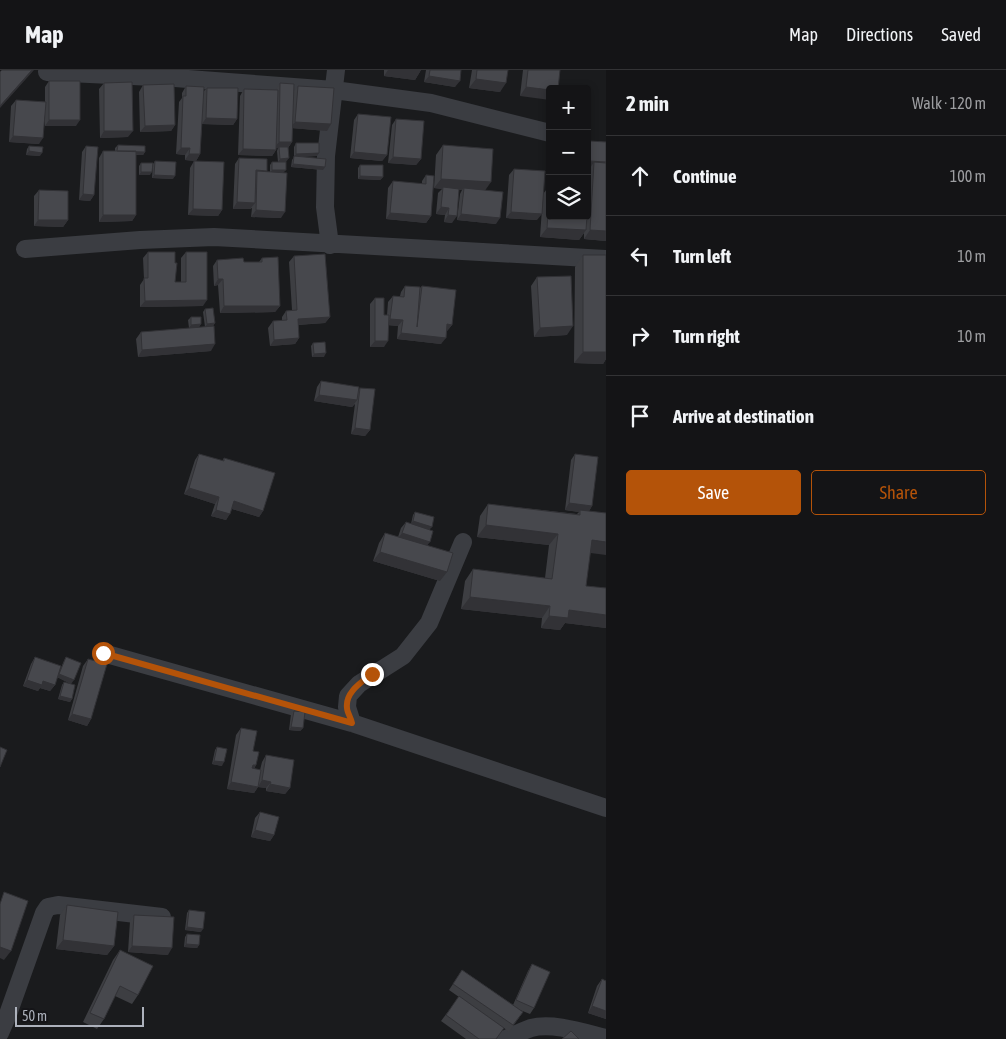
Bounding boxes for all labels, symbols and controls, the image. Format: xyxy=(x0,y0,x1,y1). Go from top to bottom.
text: Map xyxy=(25,21,64,48)
text: Map xyxy=(789,24,818,45)
text: Directions xyxy=(846,24,913,45)
text: Saved xyxy=(941,24,981,45)
map controls xyxy=(546,85,591,220)
button: + xyxy=(546,85,591,130)
text: 2 min xyxy=(626,91,669,115)
text: Walk · 120 m xyxy=(912,94,986,112)
button: − xyxy=(546,130,591,175)
icon: ahead xyxy=(626,162,654,190)
text: Continue xyxy=(673,165,737,187)
text: 100 m xyxy=(950,167,986,185)
button: layers xyxy=(546,175,591,220)
icon: left xyxy=(626,242,654,270)
text: Turn left xyxy=(673,245,731,267)
text: 10 m xyxy=(957,247,986,265)
icon: right xyxy=(626,322,654,350)
text: Turn right xyxy=(673,325,740,347)
text: 10 m xyxy=(957,327,986,345)
icon: arrive xyxy=(626,402,654,430)
text: Arrive at destination xyxy=(673,405,814,427)
button: Save xyxy=(626,470,801,515)
button: Share xyxy=(811,470,986,515)
route start xyxy=(92,642,115,665)
route end xyxy=(361,663,384,686)
scale bar xyxy=(15,1004,144,1027)
text: 50 m xyxy=(22,1008,47,1024)

